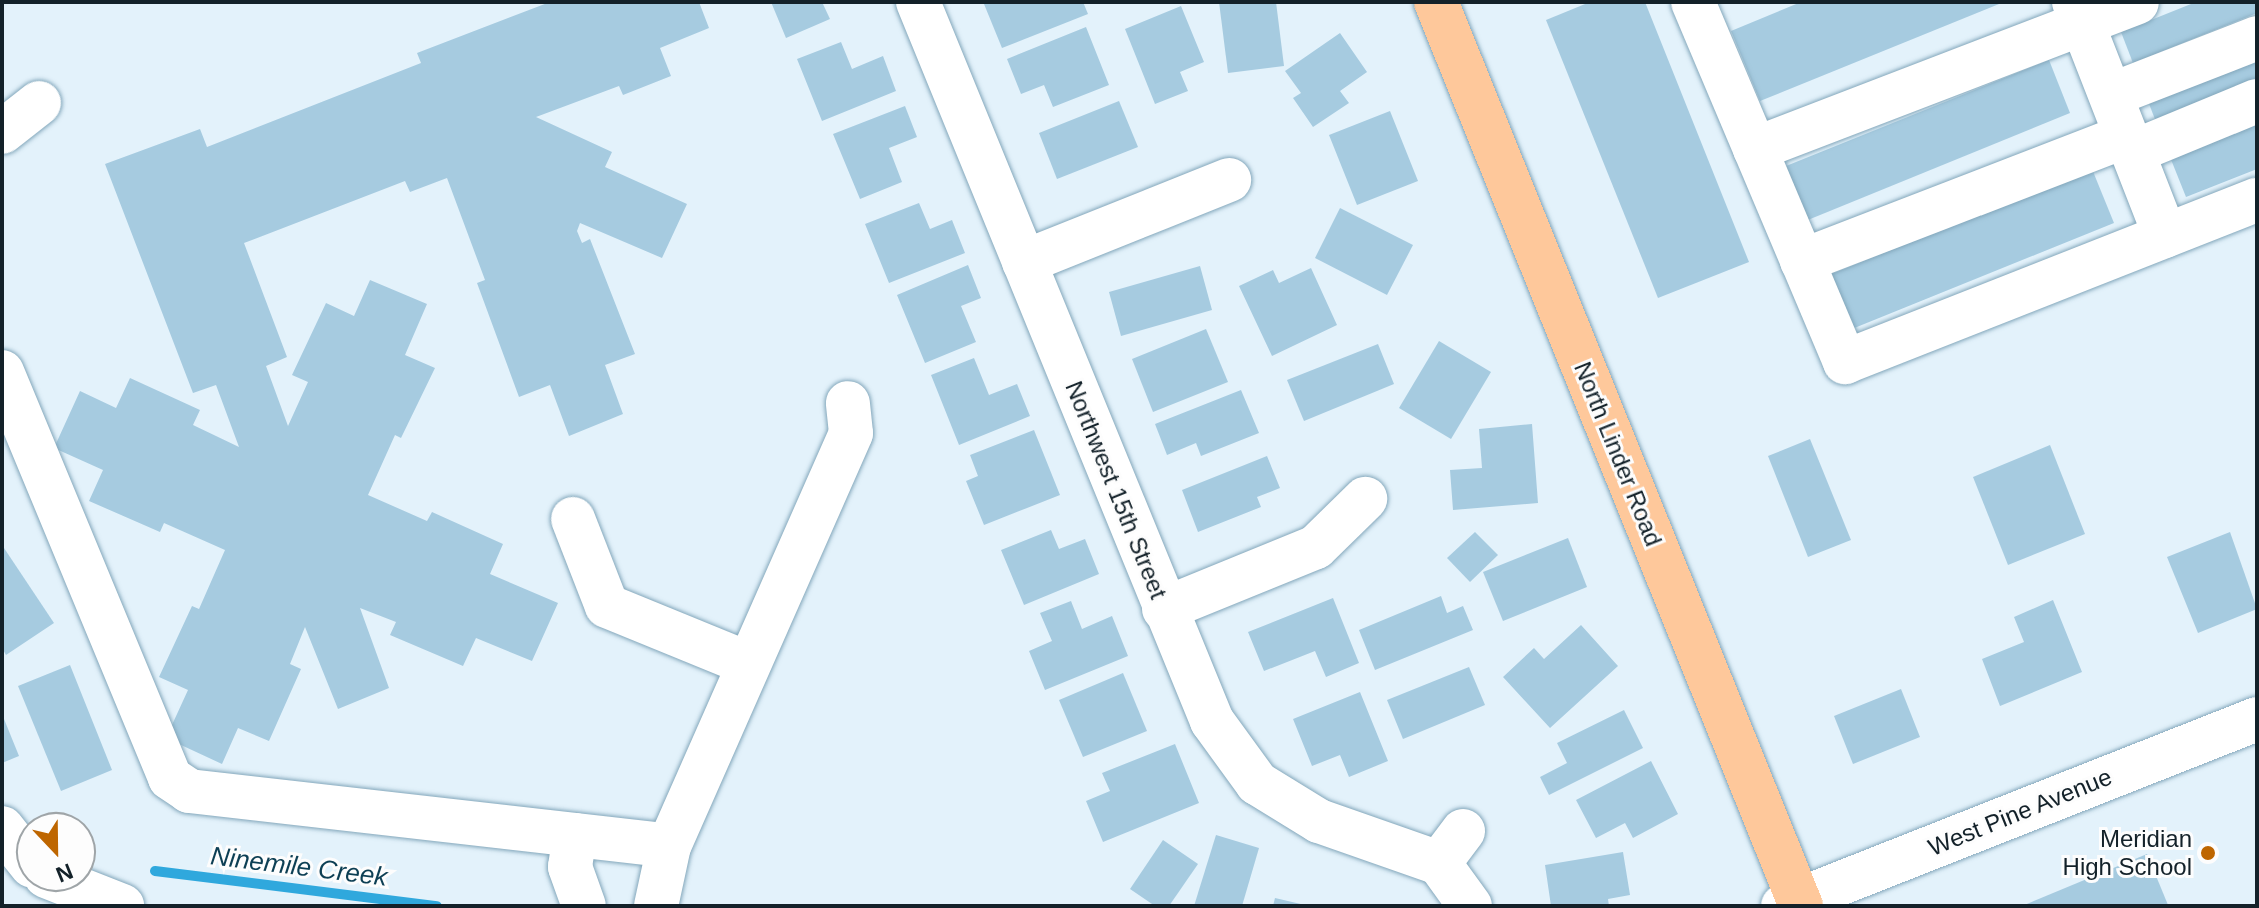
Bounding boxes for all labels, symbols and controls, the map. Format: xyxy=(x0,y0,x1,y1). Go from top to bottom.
street label: North Linder Road xyxy=(1568,358,1668,550)
street label: Northwest 15th Street xyxy=(1059,377,1173,603)
street label: West Pine Avenue xyxy=(1923,762,2117,862)
north arrow xyxy=(16,812,96,892)
place label: Meridian High School xyxy=(2063,825,2192,881)
water label: Ninemile Creek xyxy=(209,841,389,893)
marker: Meridian High School xyxy=(2199,844,2217,862)
text: N xyxy=(52,858,76,887)

